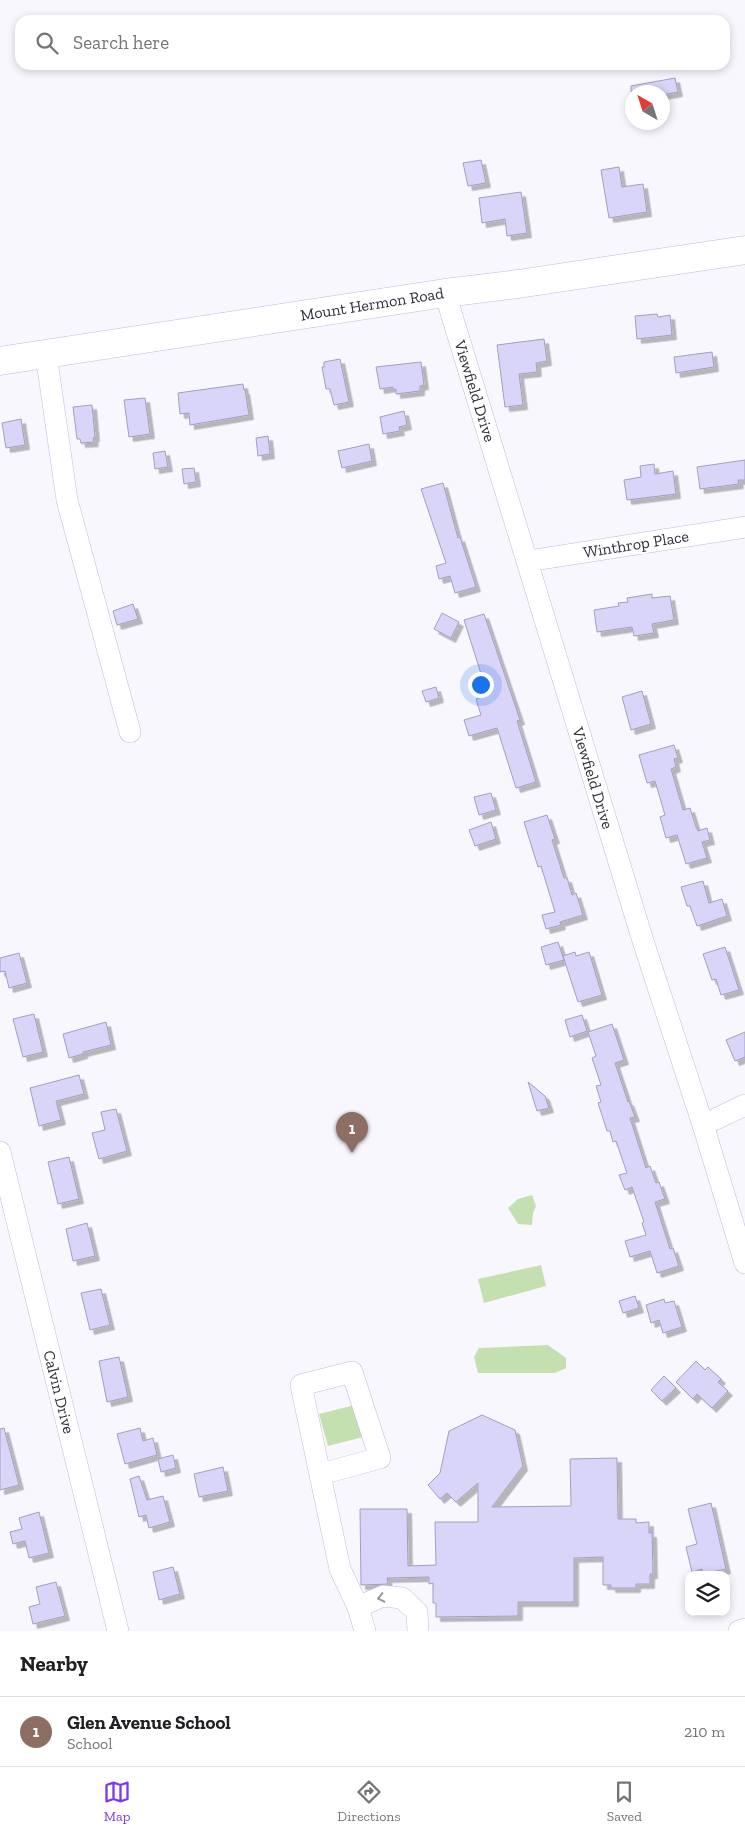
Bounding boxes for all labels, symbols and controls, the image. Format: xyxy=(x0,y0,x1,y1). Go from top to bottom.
search box xyxy=(15,15,730,70)
icon: search xyxy=(33,29,61,57)
text: Search here xyxy=(73,31,169,54)
north arrow xyxy=(625,85,670,130)
street label: Mount Hermon Road xyxy=(299,283,445,325)
street label: Viewfield Drive xyxy=(450,337,499,444)
street label: Winthrop Place xyxy=(582,526,690,562)
your location xyxy=(468,672,494,698)
street label: Viewfield Drive xyxy=(568,724,617,831)
pin: 1 xyxy=(336,1112,368,1153)
street label: Calvin Drive xyxy=(39,1348,79,1436)
map controls xyxy=(685,1571,730,1616)
button: layers xyxy=(685,1571,730,1616)
one-way arrow xyxy=(377,1592,386,1603)
text: Nearby xyxy=(20,1651,88,1676)
text: Glen Avenue School xyxy=(67,1711,231,1734)
text: 1 xyxy=(33,1722,39,1741)
text: 210 m xyxy=(684,1722,725,1741)
text: School xyxy=(67,1734,113,1753)
tab: Map xyxy=(103,1778,131,1825)
tab: Directions xyxy=(337,1778,401,1825)
tab: Saved xyxy=(607,1778,642,1825)

